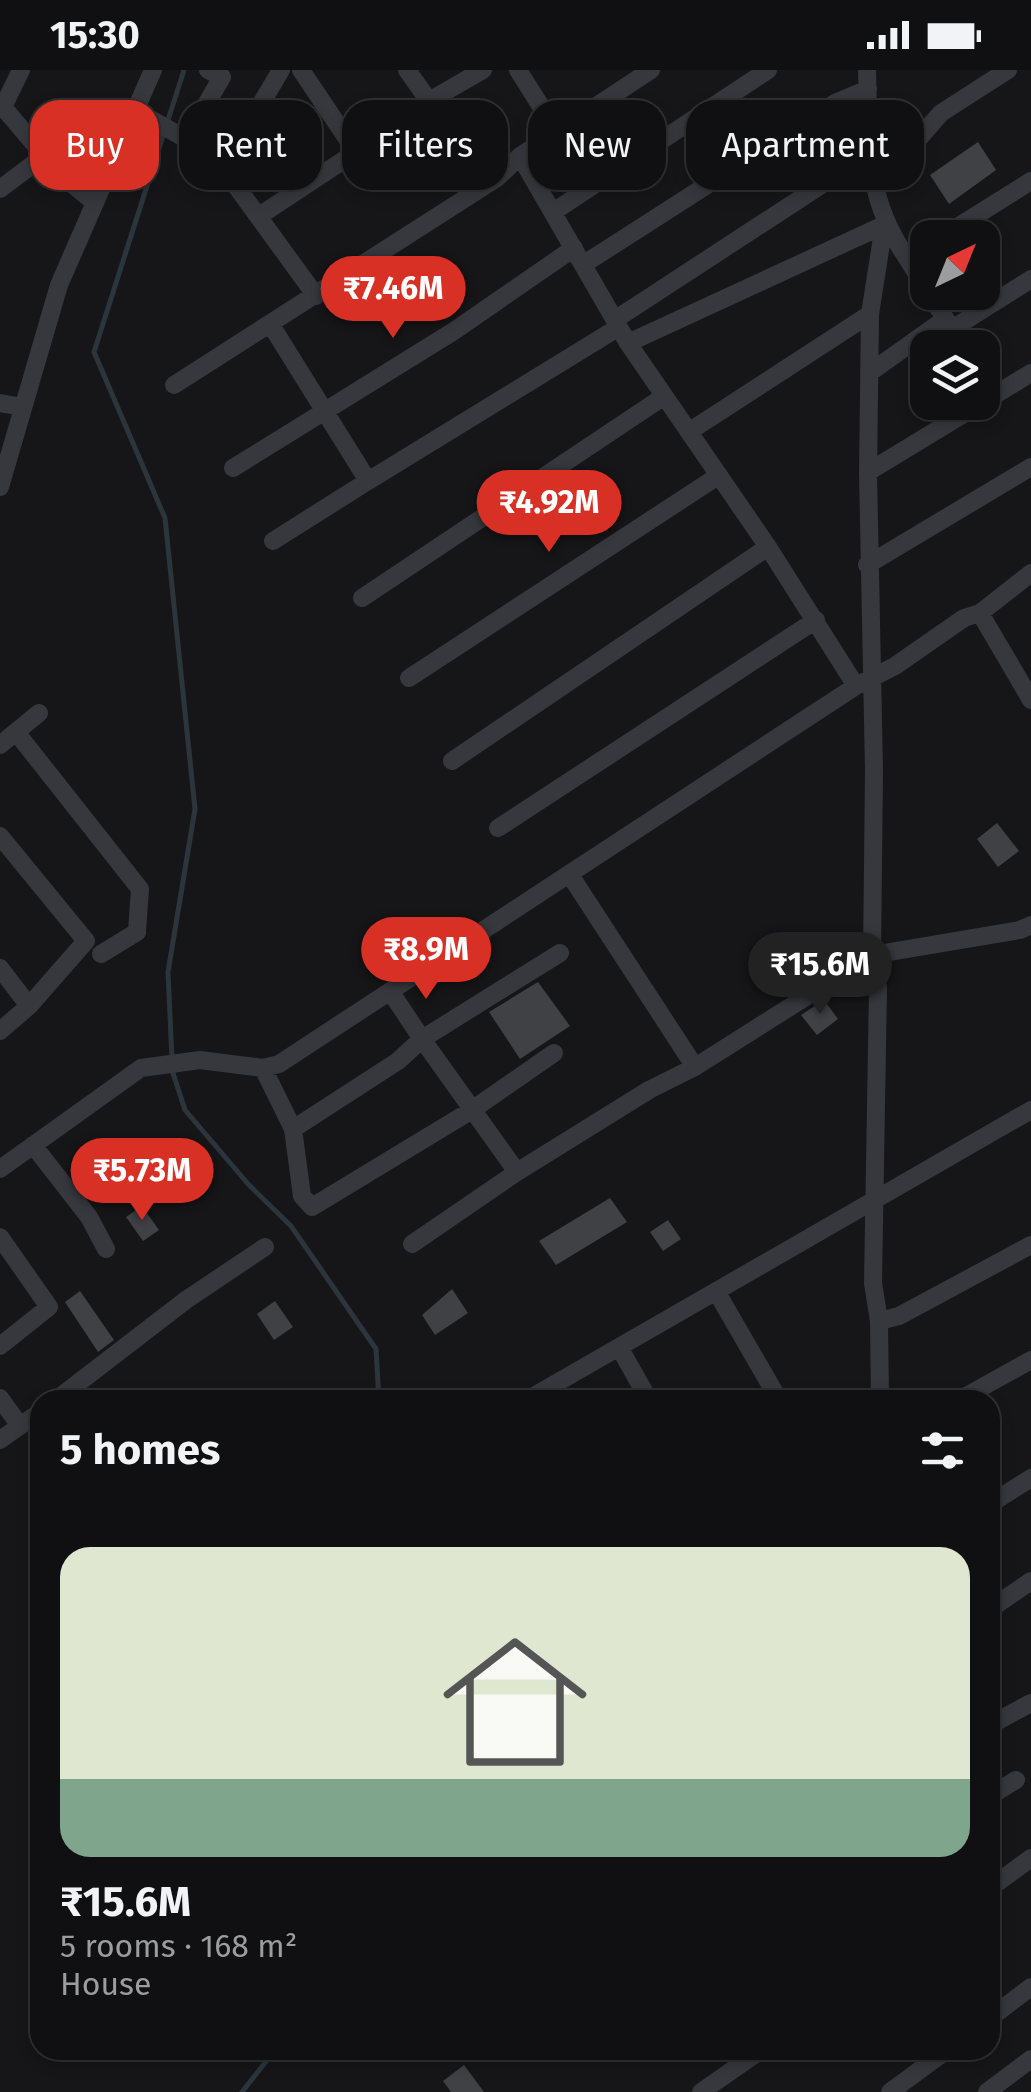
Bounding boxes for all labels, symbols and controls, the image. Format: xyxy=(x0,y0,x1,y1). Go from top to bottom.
text: 15:30 xyxy=(50,12,140,58)
chip: Buy xyxy=(30,100,159,190)
chip: Rent xyxy=(179,100,322,190)
chip: Filters xyxy=(342,100,508,190)
chip: New xyxy=(528,100,666,190)
chip: Apartment xyxy=(686,100,924,190)
north arrow xyxy=(910,220,1000,310)
map controls xyxy=(910,220,1000,420)
pin: ₹7.46M xyxy=(312,256,474,341)
text: ₹7.46M xyxy=(343,269,443,307)
button: layers xyxy=(910,330,1000,420)
pin: ₹4.92M xyxy=(468,470,630,555)
text: ₹4.92M xyxy=(499,483,599,521)
pin: ₹8.9M xyxy=(356,917,496,1002)
text: ₹8.9M xyxy=(383,930,469,968)
pin: ₹15.6M xyxy=(739,932,901,1017)
text: ₹15.6M xyxy=(770,945,870,983)
pin: ₹5.73M xyxy=(61,1138,223,1223)
text: ₹5.73M xyxy=(93,1151,191,1189)
icon: filters xyxy=(915,1423,970,1478)
text: 5 homes xyxy=(60,1425,220,1475)
icon: home xyxy=(425,1612,605,1792)
text: ₹15.6M xyxy=(60,1877,191,1927)
text: 5 rooms · 168 m² xyxy=(60,1927,297,1965)
text: House xyxy=(60,1965,151,2003)

